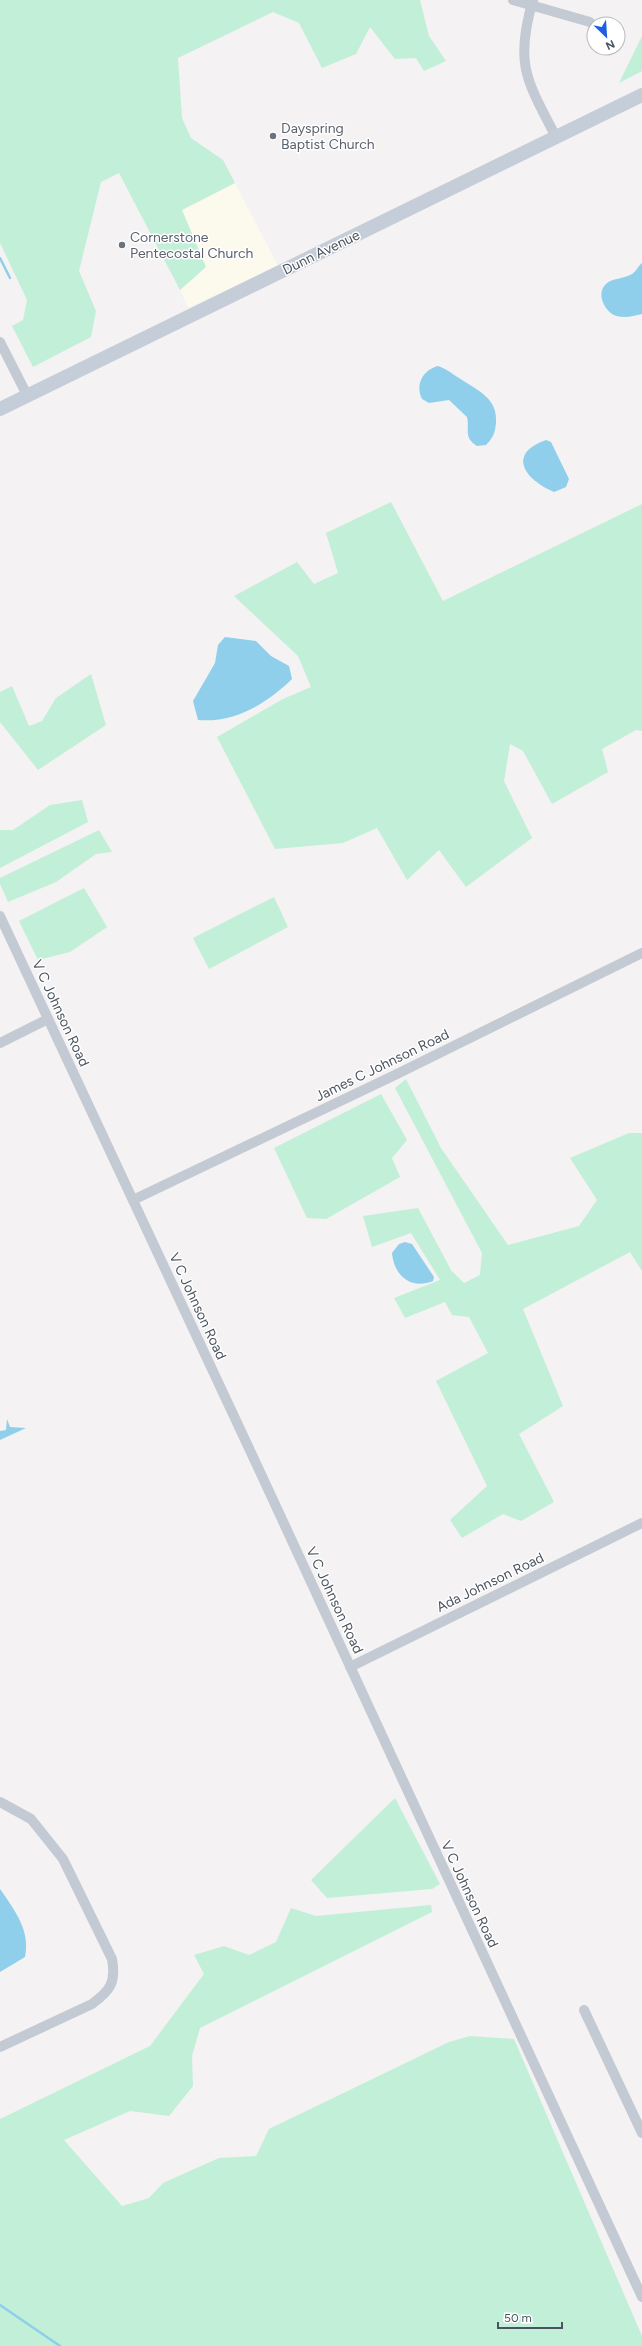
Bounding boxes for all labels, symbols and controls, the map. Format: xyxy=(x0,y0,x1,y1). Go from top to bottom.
north arrow xyxy=(586,16,626,56)
text: N xyxy=(603,37,617,52)
place label: Dayspring Baptist Church xyxy=(281,120,375,153)
marker: Dayspring Baptist Church xyxy=(268,131,278,141)
street label: Dunn Avenue xyxy=(280,226,363,278)
place label: Cornerstone Pentecostal Church xyxy=(130,229,253,262)
marker: Cornerstone Pentecostal Church xyxy=(117,240,127,250)
street label: V C Johnson Road xyxy=(28,957,93,1069)
street label: James C Johnson Road xyxy=(313,1026,452,1105)
street label: V C Johnson Road xyxy=(165,1250,230,1362)
street label: V C Johnson Road xyxy=(302,1544,367,1656)
street label: Ada Johnson Road xyxy=(434,1549,547,1616)
street label: V C Johnson Road xyxy=(437,1838,502,1950)
scale bar xyxy=(498,2304,562,2330)
text: 50 m xyxy=(504,2311,532,2325)

